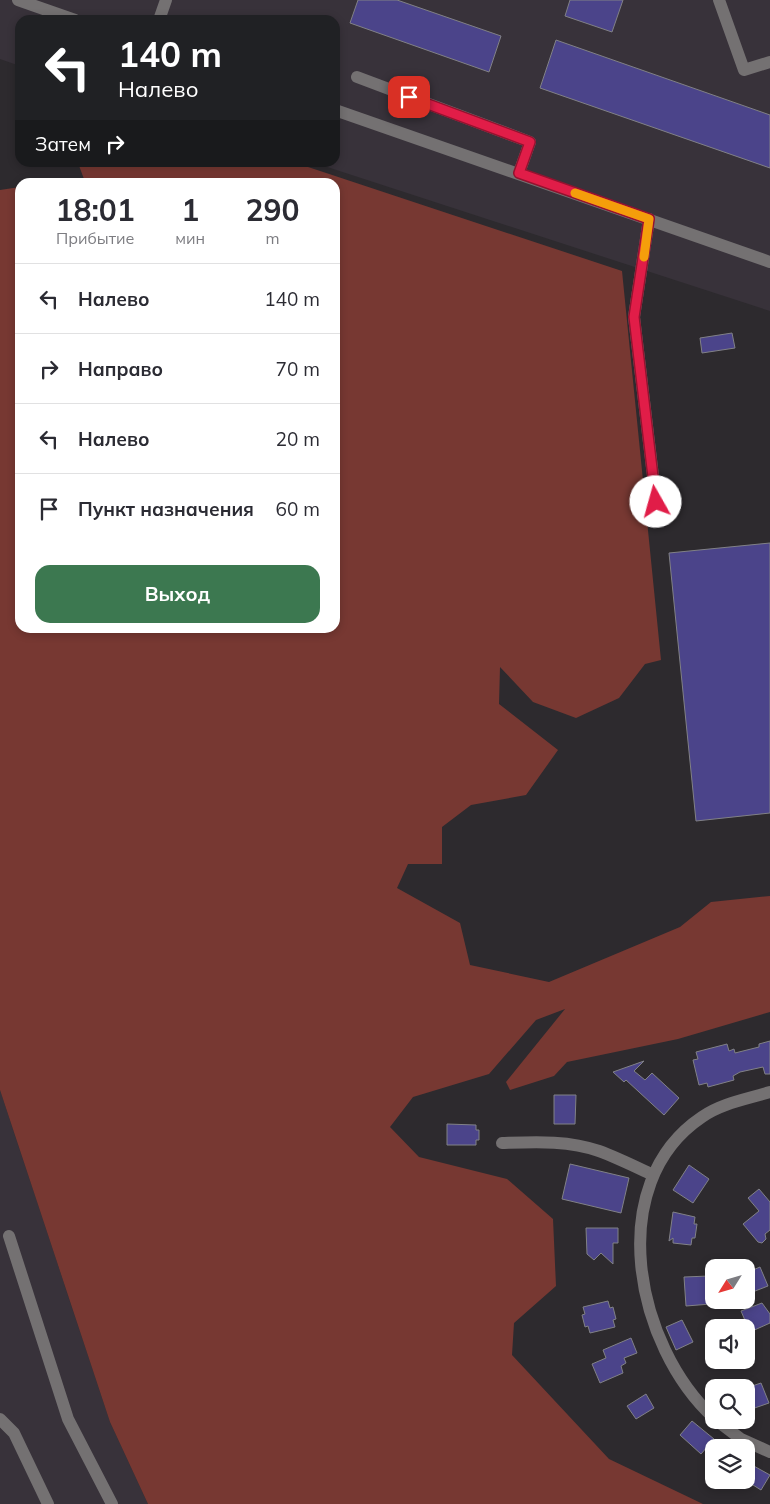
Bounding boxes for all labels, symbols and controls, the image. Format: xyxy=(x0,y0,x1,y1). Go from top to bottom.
text: 140 m xyxy=(118,32,222,76)
icon: left xyxy=(35,35,100,100)
text: Налево xyxy=(118,75,198,103)
pin xyxy=(388,76,430,118)
icon: arrive xyxy=(395,83,423,111)
icon: right xyxy=(101,130,129,158)
text: Затем xyxy=(35,132,91,156)
text: 18:01 xyxy=(55,191,135,229)
text: 1 xyxy=(181,191,199,229)
text: 290 xyxy=(246,191,300,229)
text: Прибытие xyxy=(56,228,134,248)
text: мин xyxy=(175,228,205,248)
text: m xyxy=(266,228,280,248)
icon: left xyxy=(35,285,63,313)
text: Налево xyxy=(78,287,150,311)
text: 140 m xyxy=(264,287,320,311)
icon: right xyxy=(35,355,63,383)
text: Направо xyxy=(78,357,163,381)
text: 70 m xyxy=(276,357,320,381)
icon: left xyxy=(35,425,63,453)
text: Налево xyxy=(78,427,150,451)
text: 20 m xyxy=(276,427,320,451)
position arrow xyxy=(629,475,681,527)
icon: arrive xyxy=(35,495,63,523)
text: Пункт назначения xyxy=(78,497,254,521)
text: 60 m xyxy=(276,497,320,521)
button: Выход xyxy=(35,565,320,623)
north arrow xyxy=(705,1259,755,1309)
map controls xyxy=(705,1259,755,1489)
button: sound xyxy=(705,1319,755,1369)
button: search xyxy=(705,1379,755,1429)
button: layers xyxy=(705,1439,755,1489)

